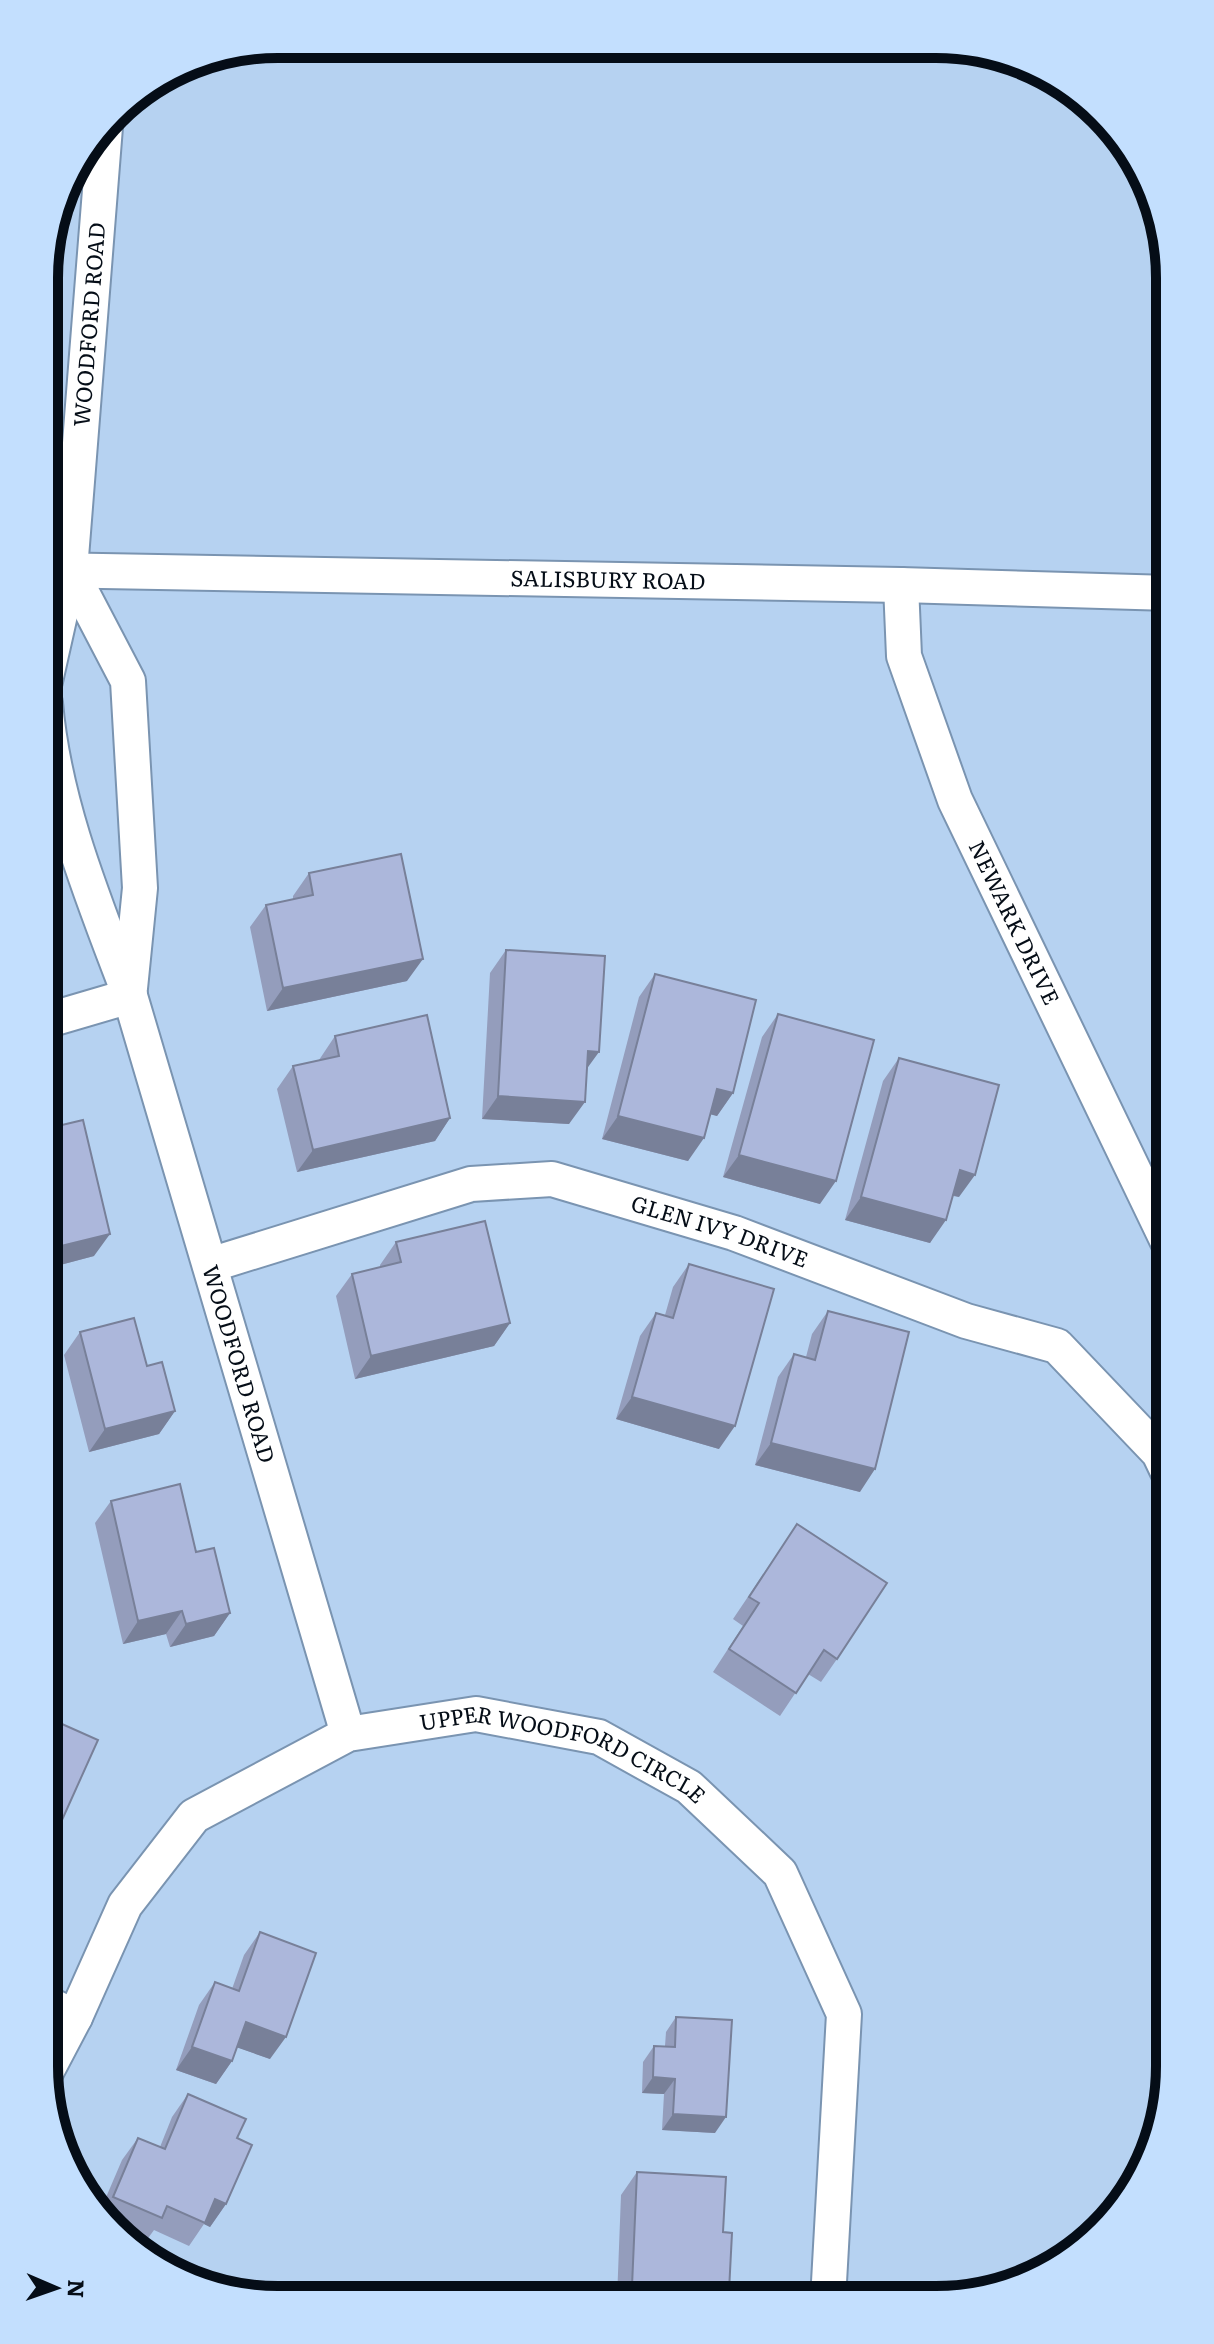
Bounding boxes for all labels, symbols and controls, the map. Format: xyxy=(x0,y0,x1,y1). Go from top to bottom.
street label: WOODFORD ROAD xyxy=(63,221,112,428)
street label: SALISBURY ROAD xyxy=(510,560,706,597)
street label: NEWARK DRIVE xyxy=(962,834,1069,1010)
street label: GLEN IVY DRIVE xyxy=(627,1185,813,1275)
street label: WOODFORD ROAD xyxy=(195,1261,285,1467)
street label: UPPER WOODFORD CIRCLE xyxy=(417,1696,714,1810)
north arrow xyxy=(16,2248,96,2328)
text: N xyxy=(61,2279,94,2299)

